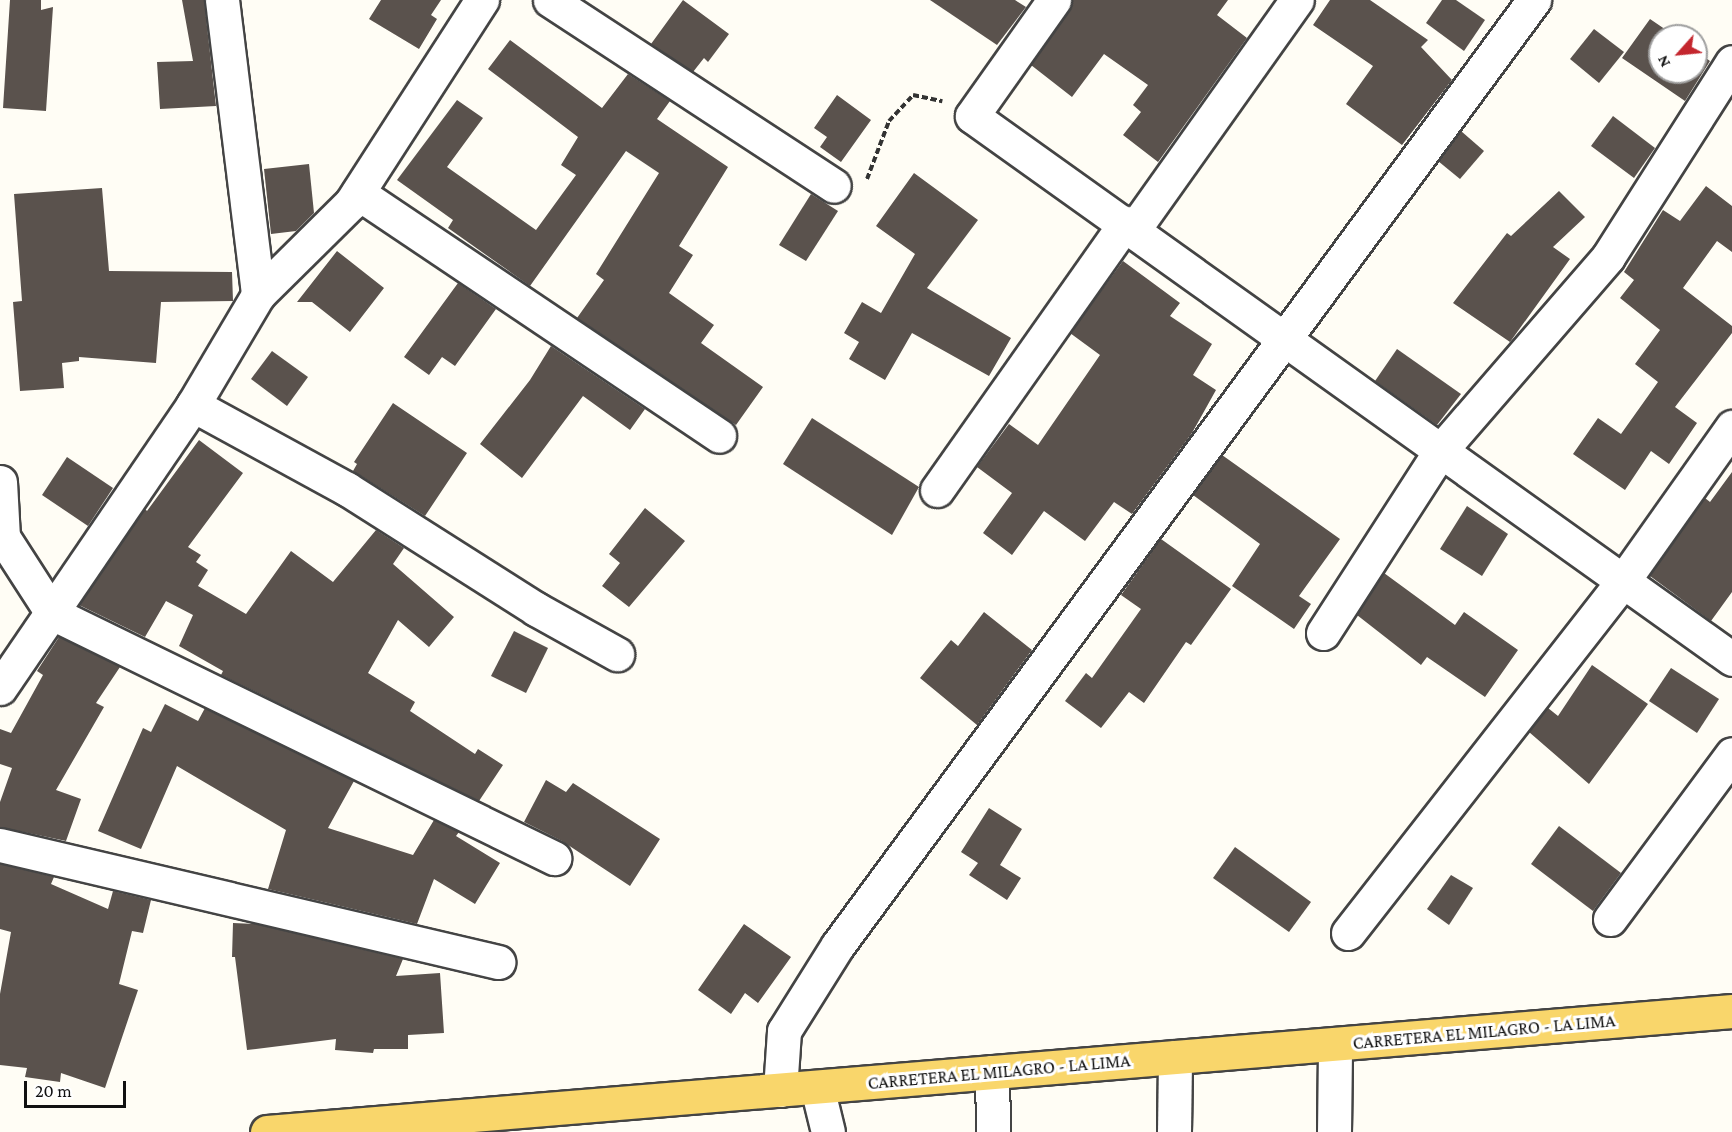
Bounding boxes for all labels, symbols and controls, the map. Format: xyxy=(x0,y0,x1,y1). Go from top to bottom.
north arrow xyxy=(1648,24,1708,84)
text: N xyxy=(1653,53,1673,70)
street label: CARRETERA EL MILAGRO - LA LIMA xyxy=(1352,1010,1616,1054)
street label: CARRETERA EL MILAGRO - LA LIMA xyxy=(867,1050,1131,1094)
scale bar xyxy=(27,1069,129,1107)
text: 20 m xyxy=(35,1081,72,1101)

